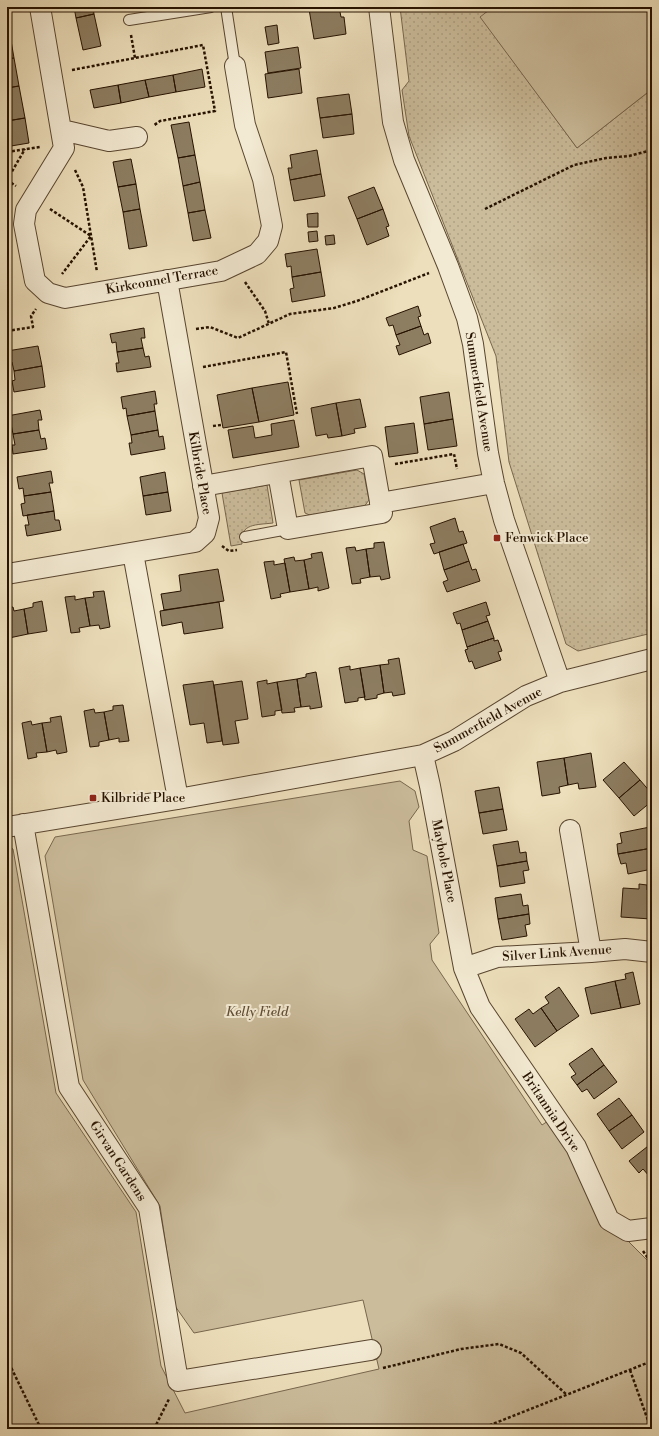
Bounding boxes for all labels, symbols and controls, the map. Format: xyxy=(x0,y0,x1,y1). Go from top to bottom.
street label: Kirkconnel Terrace xyxy=(104,262,220,298)
street label: Summerfield Avenue xyxy=(462,331,496,454)
street label: Kilbride Place xyxy=(185,430,215,516)
place label: Fenwick Place xyxy=(505,530,589,546)
marker: Fenwick Place xyxy=(492,533,502,543)
street label: Summerfield Avenue xyxy=(431,683,545,756)
place label: Kilbride Place xyxy=(101,790,186,806)
marker: Kilbride Place xyxy=(88,793,98,803)
street label: Maybole Place xyxy=(428,818,460,904)
street label: Silver Link Avenue xyxy=(502,941,613,965)
park label: Kelly Field xyxy=(226,1004,289,1020)
street label: Britannia Drive xyxy=(518,1068,584,1155)
street label: Girvan Gardens xyxy=(86,1118,150,1204)

